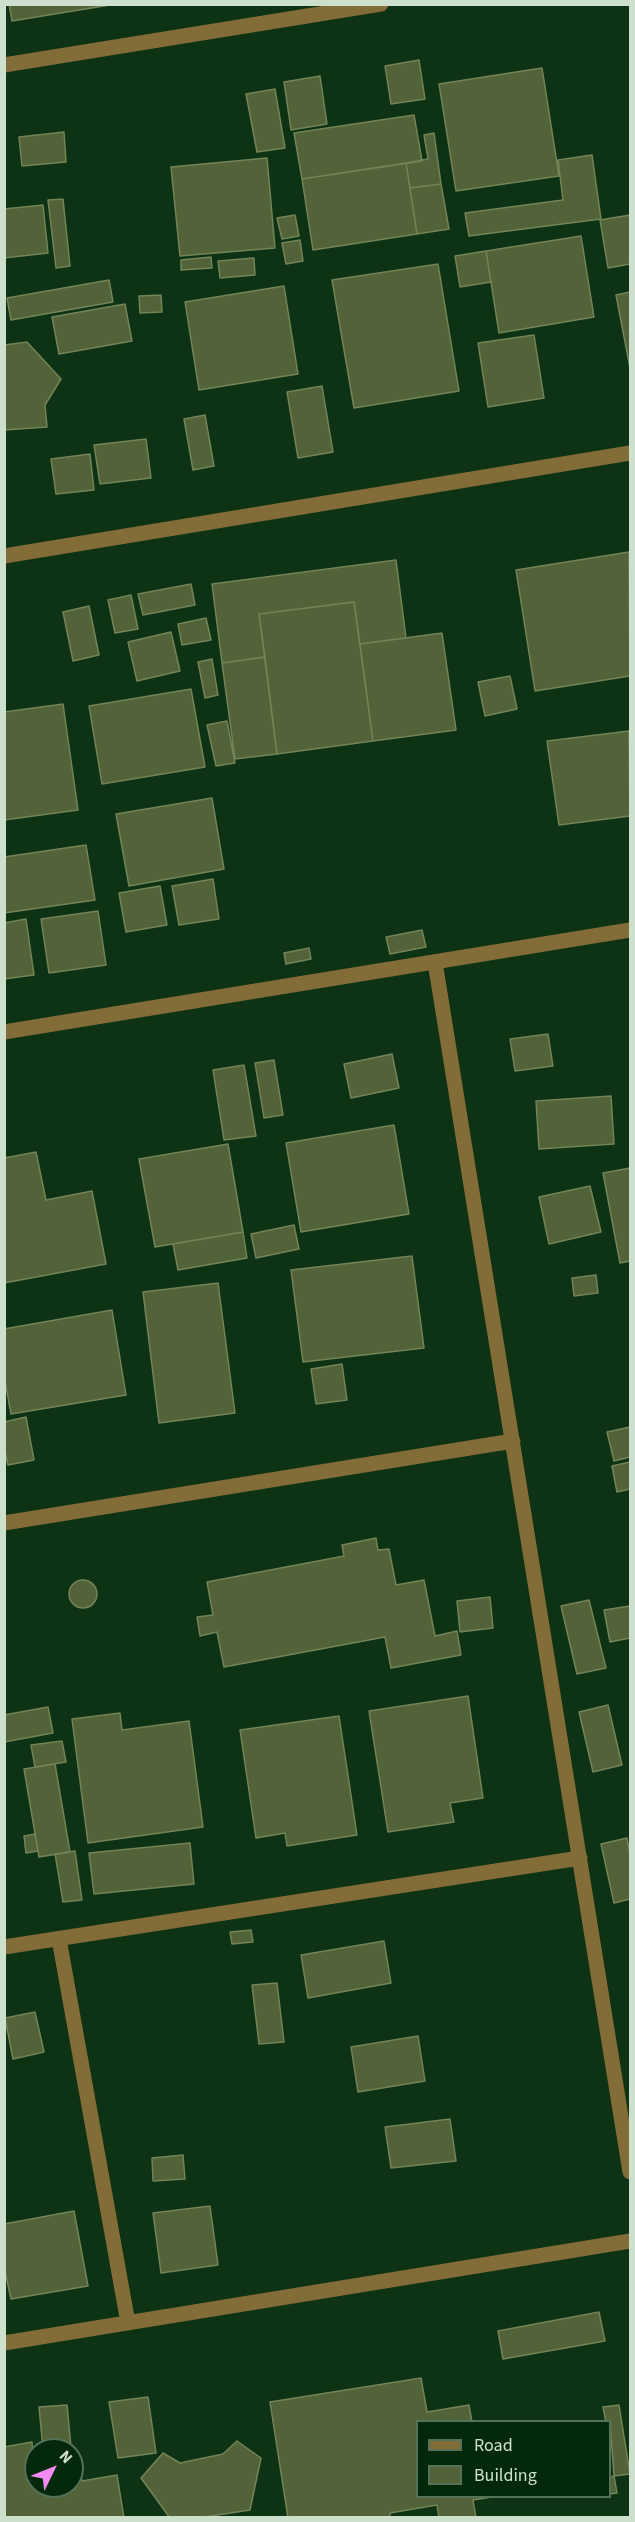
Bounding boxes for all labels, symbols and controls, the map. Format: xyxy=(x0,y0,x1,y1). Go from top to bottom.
legend xyxy=(416,2420,611,2498)
text: Road xyxy=(474,2433,513,2458)
north arrow xyxy=(24,2438,84,2498)
text: N xyxy=(54,2446,77,2468)
text: Building xyxy=(474,2463,537,2488)

